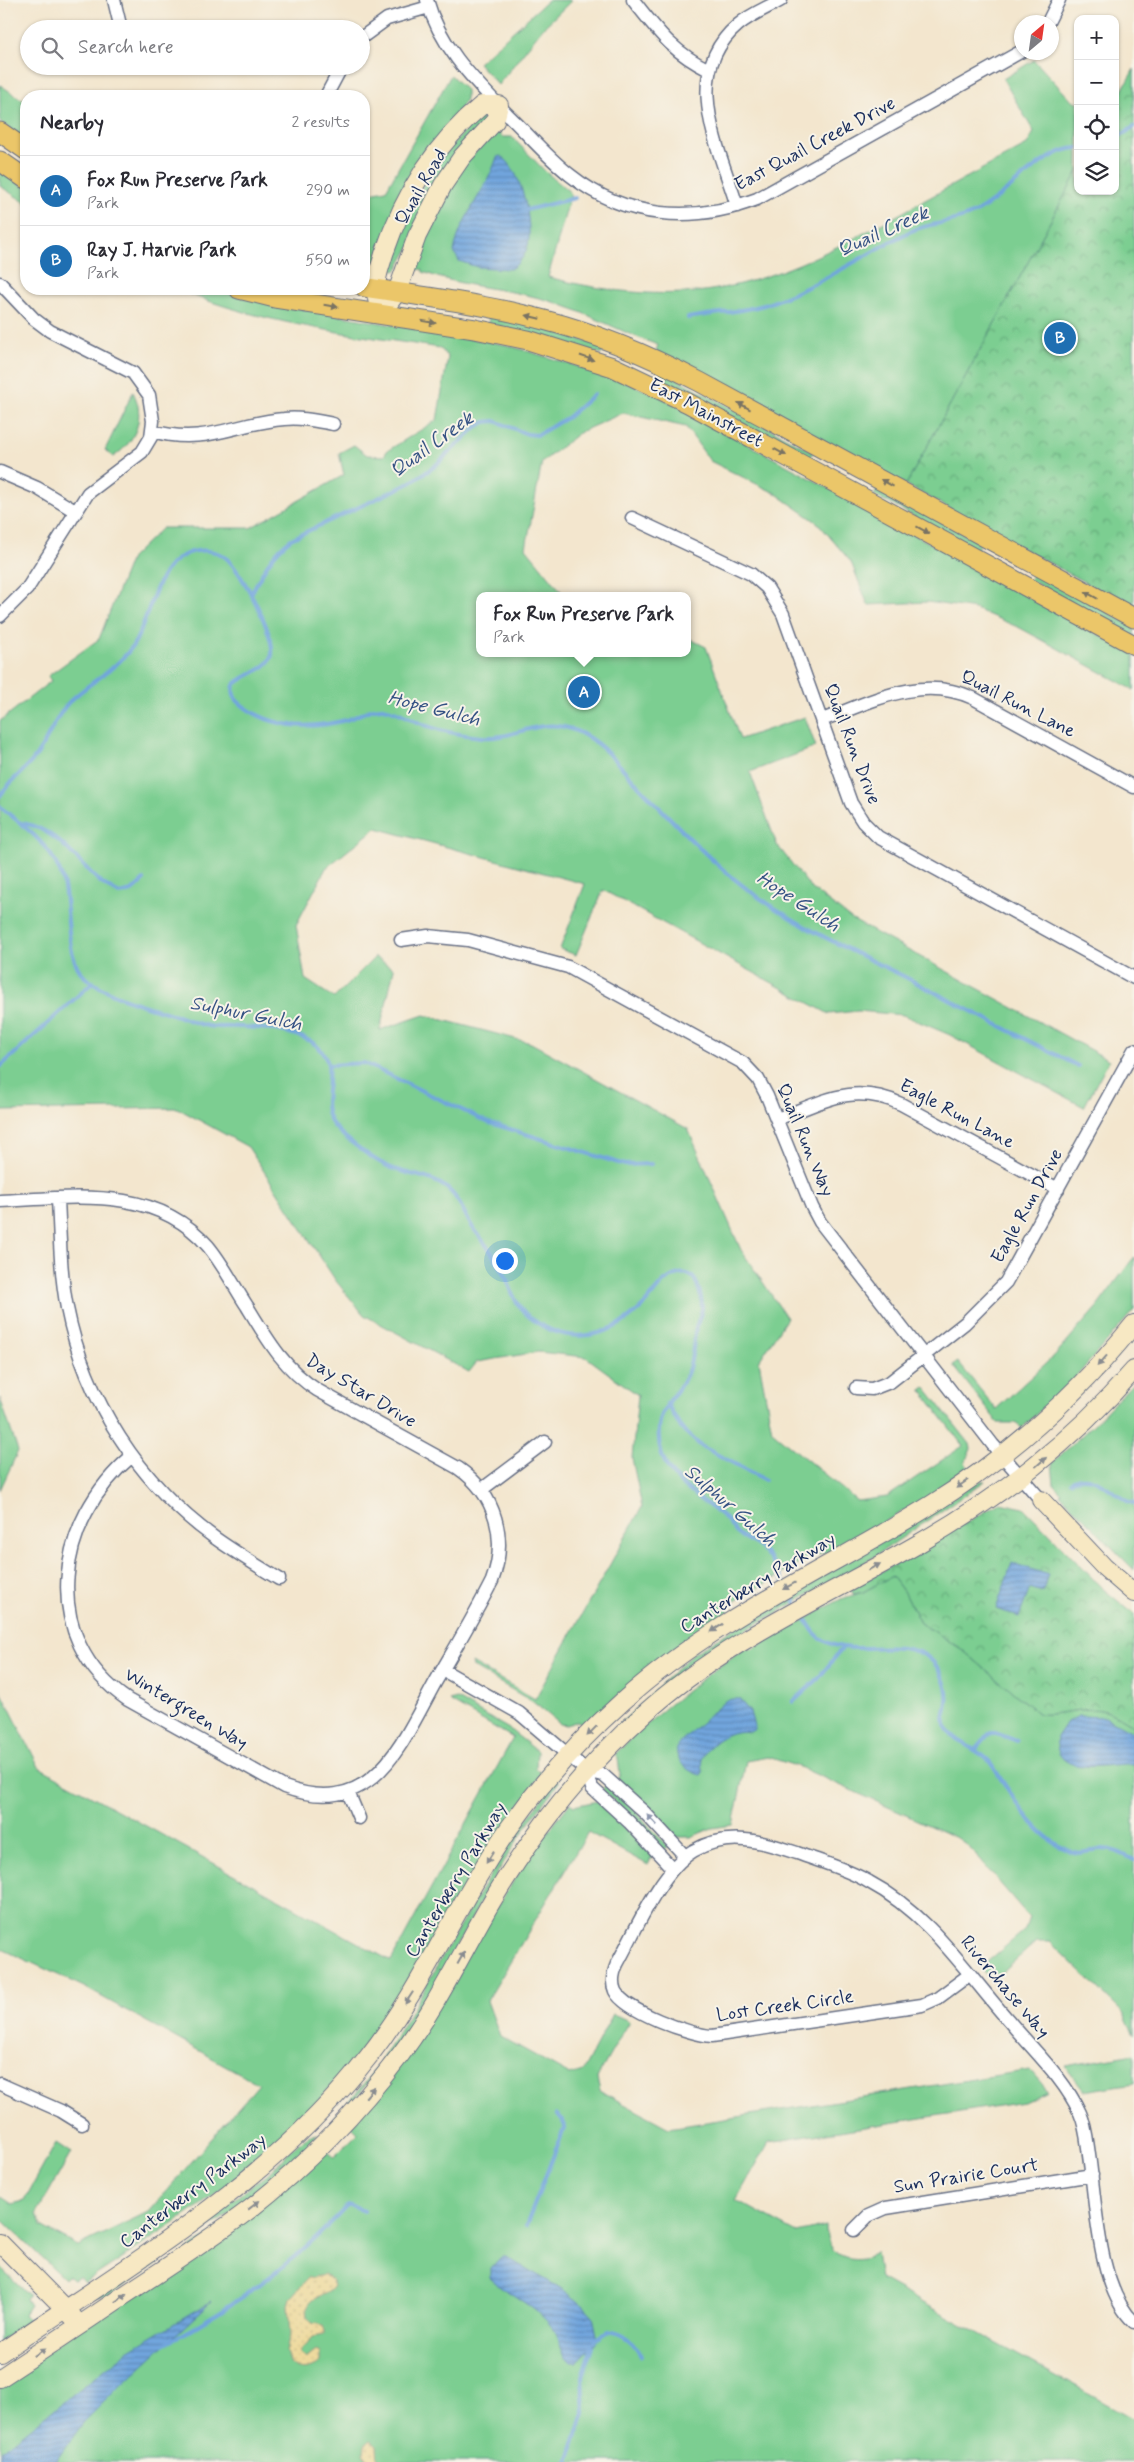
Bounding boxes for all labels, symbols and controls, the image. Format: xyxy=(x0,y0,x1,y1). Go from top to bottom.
north arrow xyxy=(1014,15,1059,60)
map controls xyxy=(1074,15,1119,195)
button: + xyxy=(1074,15,1119,60)
search box xyxy=(20,20,370,75)
icon: search xyxy=(38,34,66,62)
text: Search here xyxy=(78,35,174,60)
button: − xyxy=(1074,60,1119,105)
street label: East Quail Creek Drive xyxy=(730,91,900,197)
button: locate xyxy=(1074,105,1119,150)
text: Nearby xyxy=(40,109,104,137)
text: 2 results xyxy=(292,112,350,133)
street label: Quail Road xyxy=(389,144,453,230)
button: layers xyxy=(1074,150,1119,195)
text: Fox Run Preserve Park xyxy=(87,168,268,193)
text: A xyxy=(51,180,61,201)
text: 290 m xyxy=(306,180,350,201)
text: Park xyxy=(87,193,119,214)
water label: Quail Creek xyxy=(833,199,935,264)
text: Ray J. Harvie Park xyxy=(87,238,236,263)
text: B xyxy=(51,250,61,271)
text: 550 m xyxy=(305,250,350,271)
text: Park xyxy=(87,263,119,284)
one-way arrow xyxy=(323,303,339,311)
one-way arrow xyxy=(525,313,540,321)
one-way arrow xyxy=(422,318,438,326)
pin: B xyxy=(1044,319,1076,357)
one-way arrow xyxy=(580,355,595,362)
street label: East Mainstreet xyxy=(645,372,767,454)
one-way arrow xyxy=(737,402,752,410)
water label: Quail Creek xyxy=(385,404,481,485)
one-way arrow xyxy=(773,448,787,457)
one-way arrow xyxy=(880,479,894,488)
one-way arrow xyxy=(915,526,930,534)
one-way arrow xyxy=(1084,590,1098,599)
popup xyxy=(476,592,691,657)
text: Fox Run Preserve Park xyxy=(493,602,674,627)
text: Park xyxy=(493,627,525,648)
street label: Quail Run Lane xyxy=(956,664,1080,744)
pin: A xyxy=(568,673,600,711)
street label: Quail Run Drive xyxy=(817,680,887,808)
water label: Hope Gulch xyxy=(385,685,483,734)
water label: Hope Gulch xyxy=(751,865,845,939)
water label: Sulphur Gulch xyxy=(188,990,305,1038)
street label: Eagle Run Lane xyxy=(894,1073,1019,1156)
street label: Quail Run Way xyxy=(770,1080,840,1200)
street label: Eagle Run Drive xyxy=(985,1144,1070,1268)
your location xyxy=(492,1248,518,1274)
street label: Day Star Drive xyxy=(301,1348,421,1434)
one-way arrow xyxy=(1097,1355,1108,1368)
one-way arrow xyxy=(1034,1456,1046,1468)
water label: Sulphur Gulch xyxy=(678,1459,782,1554)
one-way arrow xyxy=(955,1479,969,1489)
street label: Canterberry Parkway xyxy=(676,1527,840,1639)
one-way arrow xyxy=(867,1563,881,1571)
one-way arrow xyxy=(782,1582,796,1591)
one-way arrow xyxy=(711,1623,724,1633)
street label: Wintergreen Way xyxy=(118,1662,252,1758)
one-way arrow xyxy=(586,1725,598,1737)
street label: Canterberry Parkway xyxy=(400,1798,512,1962)
one-way arrow xyxy=(646,1815,658,1827)
one-way arrow xyxy=(486,1851,495,1864)
street label: Riverchase Way xyxy=(955,1930,1055,2044)
one-way arrow xyxy=(457,1950,465,1965)
street label: Lost Creek Circle xyxy=(715,1984,855,2028)
one-way arrow xyxy=(404,1991,414,2005)
one-way arrow xyxy=(365,2086,376,2099)
street label: Canterberry Parkway xyxy=(115,2128,271,2254)
street label: Sun Prairie Court xyxy=(892,2152,1040,2200)
one-way arrow xyxy=(247,2200,260,2211)
one-way arrow xyxy=(114,2293,127,2303)
one-way arrow xyxy=(34,2347,47,2356)

